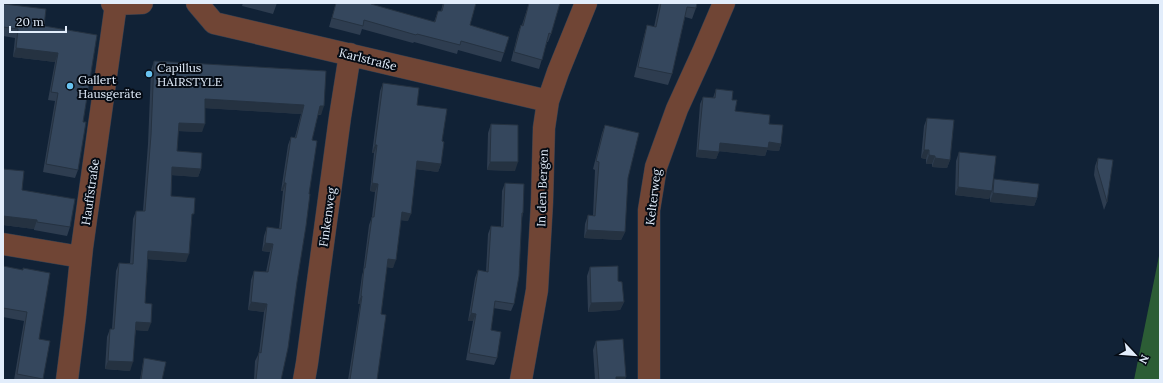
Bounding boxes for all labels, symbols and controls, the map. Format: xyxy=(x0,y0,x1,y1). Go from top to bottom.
scale bar xyxy=(10,8,66,34)
text: 20 m xyxy=(16,14,44,29)
street label: Karlstraße xyxy=(338,45,399,74)
place label: Capillus HAIRSTYLE xyxy=(157,60,222,89)
marker: Capillus HAIRSTYLE xyxy=(144,69,154,79)
place label: Gallert Hausgeräte xyxy=(78,72,142,101)
marker: Gallert Hausgeräte xyxy=(65,81,75,91)
street label: In den Bergen xyxy=(533,149,551,227)
street label: Hauffstraße xyxy=(78,157,102,226)
street label: Kelterweg xyxy=(642,168,664,226)
street label: Finkenweg xyxy=(315,186,339,248)
north arrow xyxy=(1115,335,1155,375)
text: N xyxy=(1136,352,1152,367)

